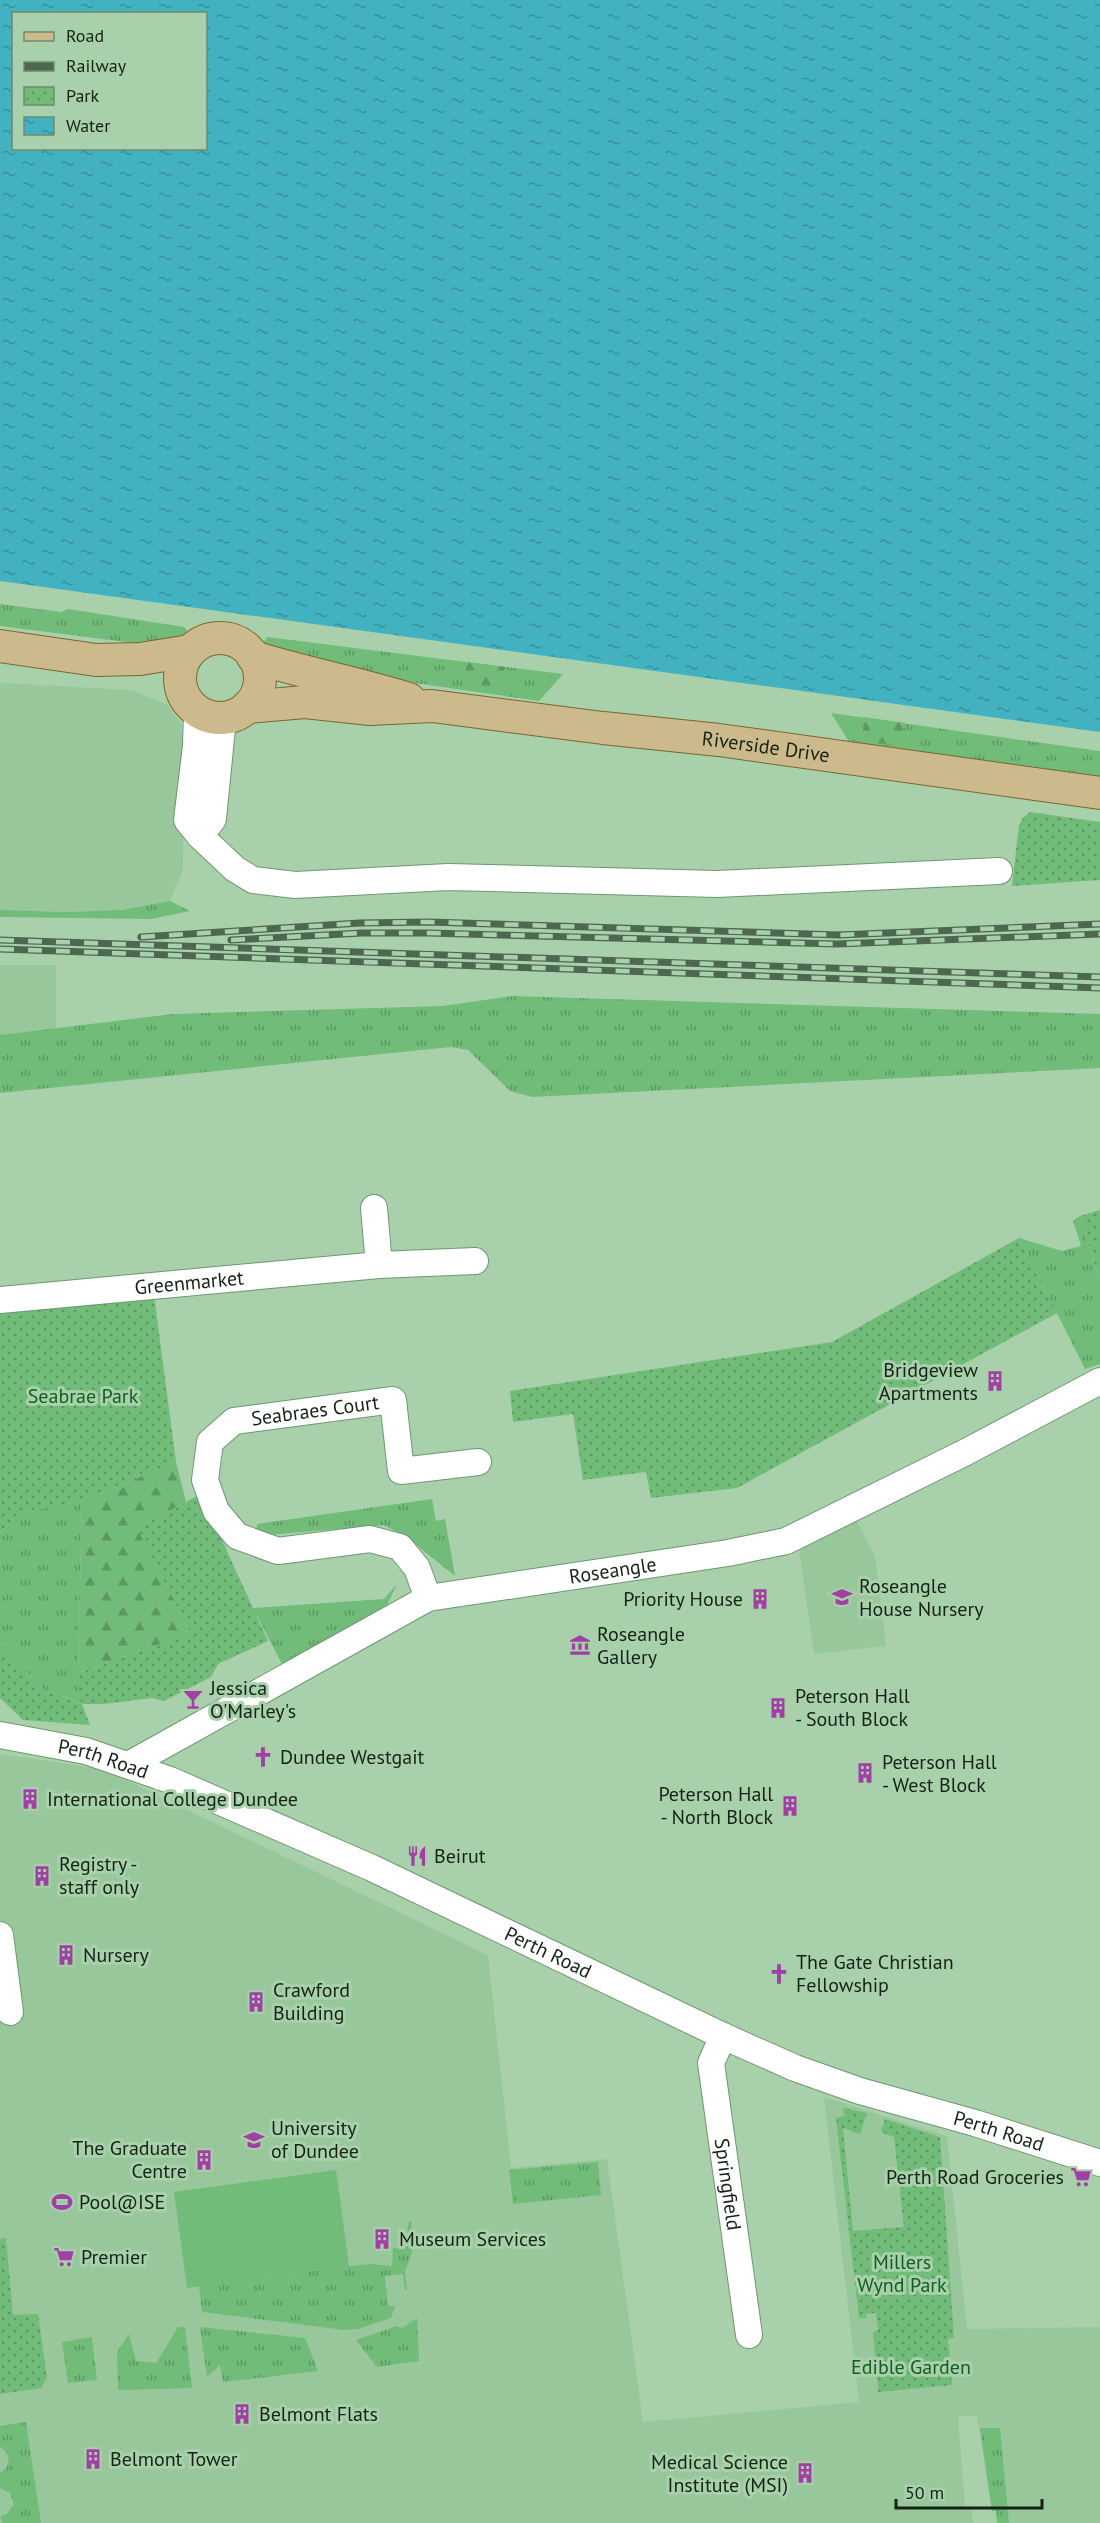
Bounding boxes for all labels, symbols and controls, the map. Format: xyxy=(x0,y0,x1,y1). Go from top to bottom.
legend xyxy=(12,12,207,150)
text: Road xyxy=(66,24,104,47)
text: Railway xyxy=(66,54,127,77)
text: Park xyxy=(66,84,99,107)
text: Water xyxy=(66,114,110,137)
street label: Riverside Drive xyxy=(701,725,831,768)
street label: Greenmarket xyxy=(134,1265,245,1301)
place label: Bridgeview Apartments xyxy=(879,1357,978,1406)
building icon: Bridgeview Apartments xyxy=(983,1369,1007,1393)
park label: Seabrae Park xyxy=(28,1383,139,1409)
street label: Seabraes Court xyxy=(250,1389,381,1432)
street label: Roseangle xyxy=(567,1551,658,1590)
place label: Roseangle House Nursery xyxy=(859,1573,984,1622)
school or university icon: Roseangle House Nursery xyxy=(830,1585,854,1609)
place label: Priority House xyxy=(623,1586,743,1612)
building icon: Priority House xyxy=(748,1587,772,1611)
place label: Roseangle Gallery xyxy=(597,1621,685,1670)
museum icon: Roseangle Gallery xyxy=(568,1633,592,1657)
place label: Jessica O'Marley's xyxy=(209,1675,296,1724)
place label: Peterson Hall - South Block xyxy=(795,1683,910,1732)
bar icon: Jessica O'Marley's xyxy=(181,1687,205,1711)
building icon: Peterson Hall - South Block xyxy=(766,1696,790,1720)
street label: Perth Road xyxy=(56,1733,152,1785)
place label: Dundee Westgait xyxy=(280,1744,424,1770)
church icon: Dundee Westgait xyxy=(251,1745,275,1769)
place label: Peterson Hall - West Block xyxy=(882,1749,997,1798)
building icon: Peterson Hall - West Block xyxy=(853,1761,877,1785)
place label: Peterson Hall - North Block xyxy=(658,1781,773,1830)
place label: International College Dundee xyxy=(47,1786,298,1812)
building icon: International College Dundee xyxy=(18,1787,42,1811)
building icon: Peterson Hall - North Block xyxy=(778,1794,802,1818)
place label: Beirut xyxy=(434,1843,486,1869)
restaurant icon: Beirut xyxy=(405,1844,429,1868)
place label: Registry - staff only xyxy=(59,1851,140,1900)
building icon: Registry - staff only xyxy=(30,1864,54,1888)
street label: Perth Road xyxy=(500,1920,596,1984)
place label: Nursery xyxy=(83,1942,149,1968)
building icon: Nursery xyxy=(54,1943,78,1967)
place label: The Gate Christian Fellowship xyxy=(796,1949,954,1998)
church icon: The Gate Christian Fellowship xyxy=(767,1962,791,1986)
place label: Crawford Building xyxy=(273,1977,350,2026)
building icon: Crawford Building xyxy=(244,1990,268,2014)
street label: Perth Road xyxy=(951,2105,1047,2157)
place label: University of Dundee xyxy=(271,2115,359,2164)
school or university icon: University of Dundee xyxy=(242,2128,266,2152)
place label: The Graduate Centre xyxy=(72,2135,187,2184)
street label: Springfield xyxy=(709,2136,747,2232)
building icon: The Graduate Centre xyxy=(192,2148,216,2172)
place label: Perth Road Groceries xyxy=(886,2164,1064,2190)
supermarket icon: Perth Road Groceries xyxy=(1069,2165,1093,2189)
place label: Pool@ISE xyxy=(79,2189,165,2215)
sports icon: Pool@ISE xyxy=(50,2190,74,2214)
place label: Museum Services xyxy=(399,2226,546,2252)
building icon: Museum Services xyxy=(370,2227,394,2251)
place label: Premier xyxy=(81,2244,147,2270)
supermarket icon: Premier xyxy=(52,2245,76,2269)
park label: Millers Wynd Park xyxy=(857,2249,947,2298)
park label: Edible Garden xyxy=(851,2354,971,2380)
place label: Belmont Flats xyxy=(259,2401,378,2427)
building icon: Belmont Flats xyxy=(230,2402,254,2426)
place label: Belmont Tower xyxy=(110,2446,238,2472)
building icon: Belmont Tower xyxy=(81,2447,105,2471)
place label: Medical Science Institute (MSI) xyxy=(651,2449,788,2498)
building icon: Medical Science Institute (MSI) xyxy=(793,2461,817,2485)
scale bar xyxy=(896,2472,1042,2510)
text: 50 m xyxy=(905,2481,944,2504)

